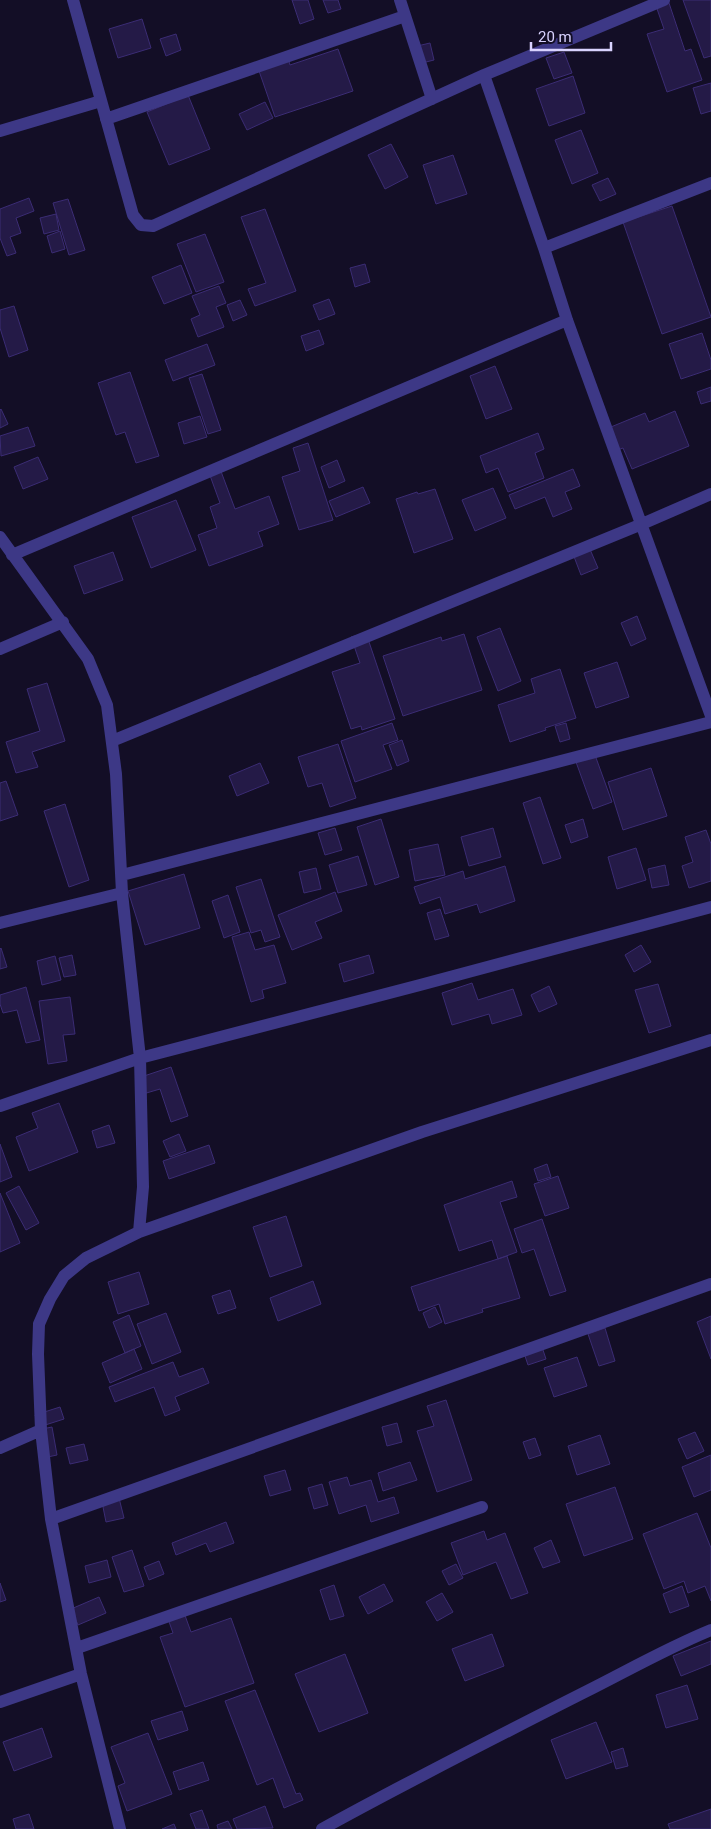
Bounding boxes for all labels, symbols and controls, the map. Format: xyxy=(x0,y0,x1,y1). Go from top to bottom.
scale bar xyxy=(531,20,611,52)
text: 20 m xyxy=(538,28,572,46)

